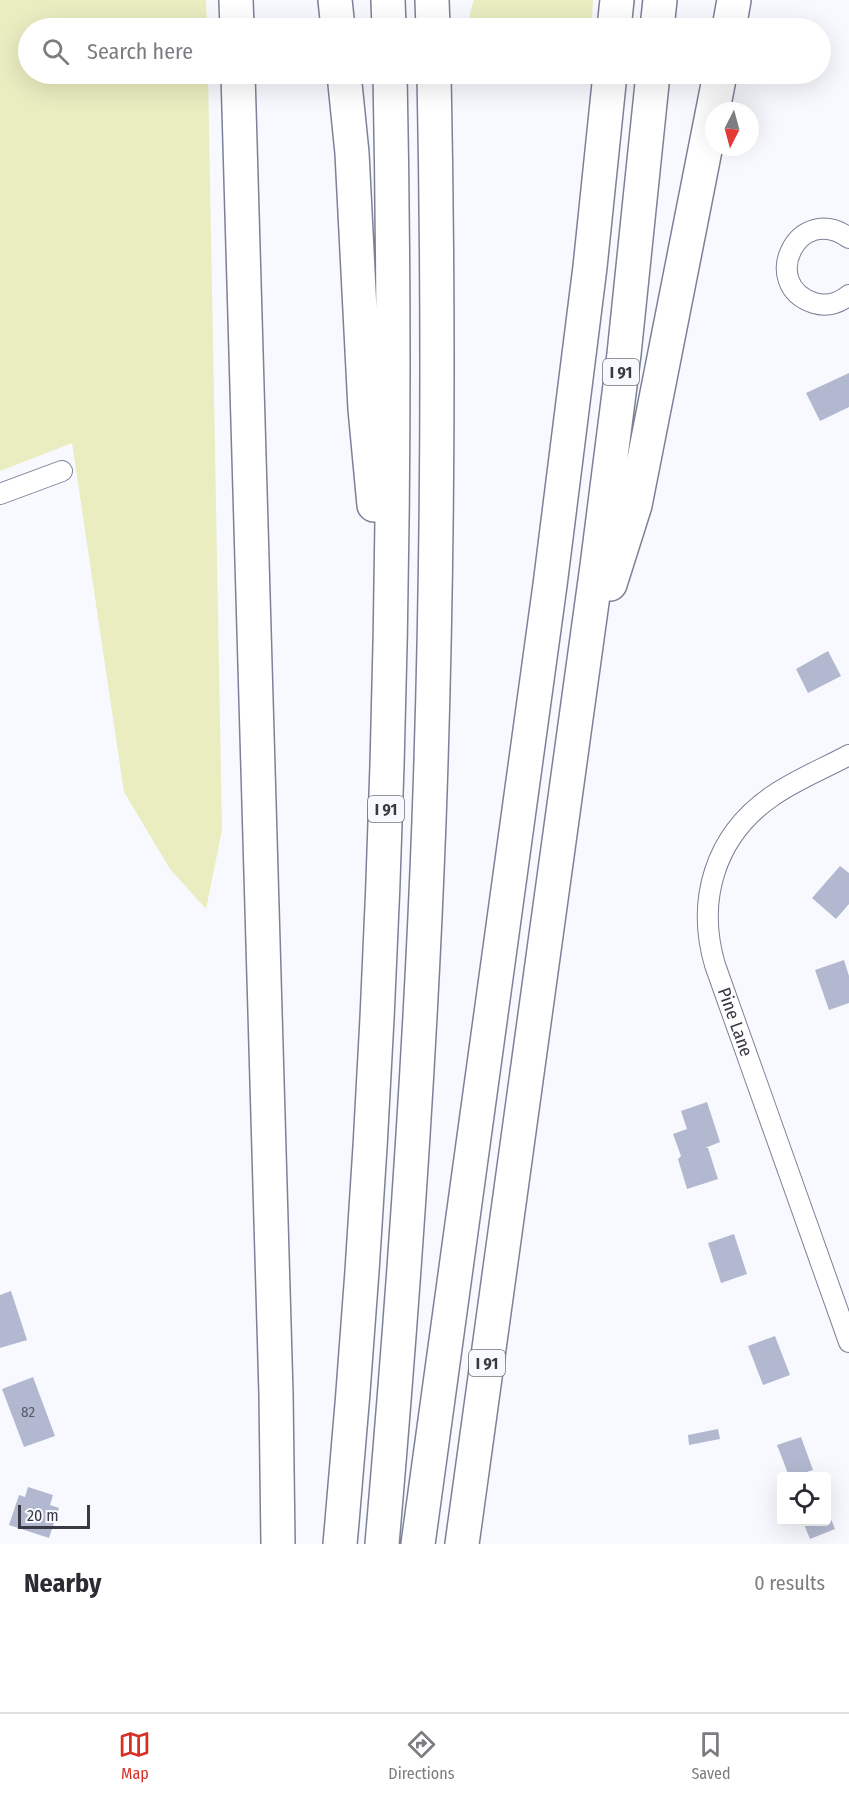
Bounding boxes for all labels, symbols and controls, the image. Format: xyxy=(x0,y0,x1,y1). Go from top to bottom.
search box xyxy=(18,18,831,84)
icon: search xyxy=(39,35,72,68)
text: Search here xyxy=(87,38,193,65)
north arrow xyxy=(705,102,759,156)
road number: I 91 xyxy=(603,359,639,385)
road number: I 91 xyxy=(368,796,404,822)
street label: Pine Lane xyxy=(713,984,758,1060)
road number: I 91 xyxy=(469,1350,505,1376)
house number: 82 xyxy=(21,1403,35,1421)
map controls xyxy=(777,1472,831,1526)
button: locate xyxy=(777,1472,831,1526)
scale bar xyxy=(18,1502,90,1530)
text: 20 m xyxy=(27,1506,58,1525)
text: Nearby xyxy=(24,1568,101,1599)
text: 0 results xyxy=(754,1571,825,1595)
tab: Map xyxy=(118,1728,151,1783)
tab: Directions xyxy=(388,1728,455,1783)
tab: Saved xyxy=(691,1728,731,1783)

